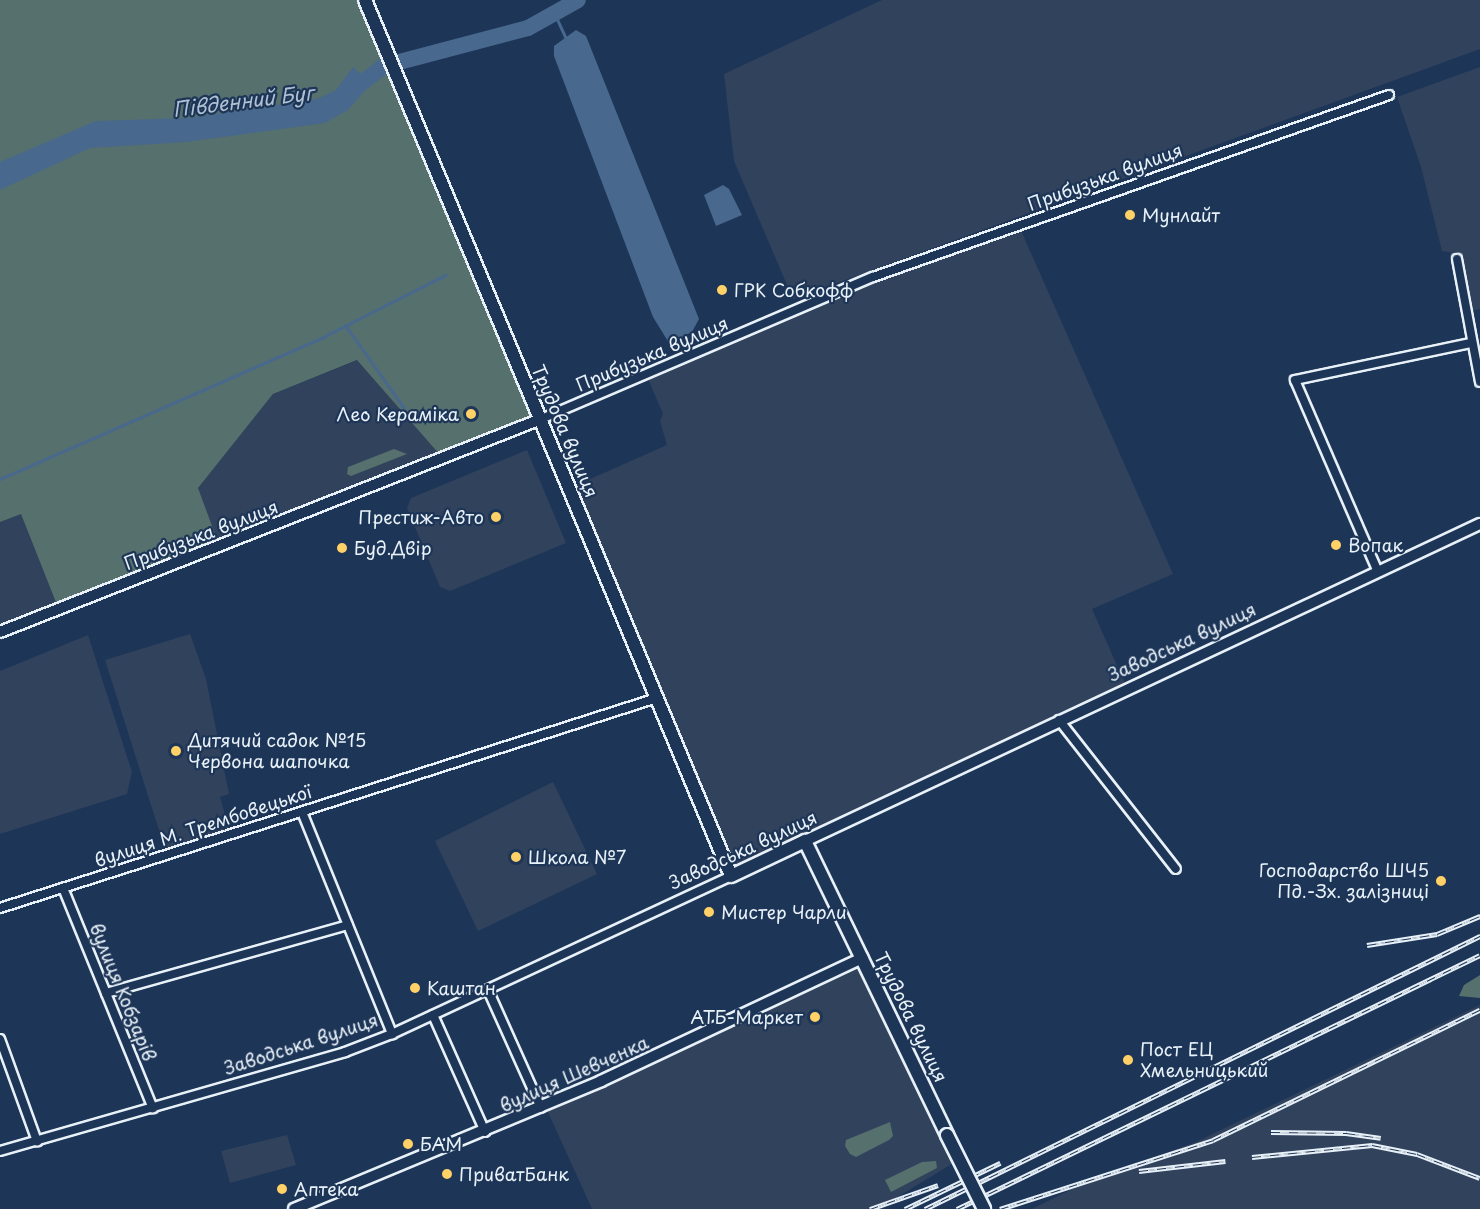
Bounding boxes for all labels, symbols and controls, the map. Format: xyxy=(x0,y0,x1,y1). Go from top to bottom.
water label: Південний Буг xyxy=(171,80,315,122)
street label: Прибузька вулиця xyxy=(1024,139,1186,215)
place label: Мунлайт xyxy=(1142,204,1220,226)
marker: Мунлайт xyxy=(1123,208,1137,222)
place label: ГРК Собкофф xyxy=(734,279,854,301)
marker: ГРК Собкофф xyxy=(715,283,729,297)
street label: Прибузька вулиця xyxy=(572,312,732,396)
street label: Трудова вулиця xyxy=(527,361,603,501)
place label: Лео Кераміка xyxy=(337,403,459,425)
marker: Лео Кераміка xyxy=(464,407,478,421)
street label: Прибузька вулиця xyxy=(121,496,281,574)
place label: Престиж-Авто xyxy=(358,506,484,528)
marker: Престиж-Авто xyxy=(489,510,503,524)
place label: Вопак xyxy=(1348,534,1403,556)
place label: Буд.Двір xyxy=(354,537,432,559)
marker: Вопак xyxy=(1329,538,1343,552)
marker: Буд.Двір xyxy=(335,541,349,555)
street label: Заводська вулиця xyxy=(1104,598,1260,686)
place label: Дитячий садок №15 Червона шапочка xyxy=(188,730,367,772)
marker: Дитячий садок №15 Червона шапочка xyxy=(169,744,183,758)
street label: вулиця М. Трембовецької xyxy=(91,781,315,871)
street label: Заводська вулиця xyxy=(665,806,821,894)
place label: Школа №7 xyxy=(528,846,627,868)
marker: Школа №7 xyxy=(509,850,523,864)
place label: Господарство ШЧ5 Пд.-Зх. залізниці xyxy=(1259,860,1429,902)
marker: Господарство ШЧ5 Пд.-Зх. залізниці xyxy=(1434,874,1448,888)
place label: Мистер Чарли xyxy=(721,901,847,923)
marker: Мистер Чарли xyxy=(702,905,716,919)
street label: вулиця Кобзарів xyxy=(86,920,160,1064)
street label: Трудова вулиця xyxy=(870,948,952,1086)
place label: Каштан xyxy=(427,977,496,999)
marker: Каштан xyxy=(408,981,422,995)
place label: АТБ-Маркет xyxy=(691,1006,803,1028)
street label: Заводська вулиця xyxy=(221,1009,381,1079)
marker: АТБ-Маркет xyxy=(808,1010,822,1024)
street label: вулиця Шевченка xyxy=(496,1031,652,1117)
place label: Пост ЕЦ Хмельницький xyxy=(1140,1039,1268,1082)
marker: Пост ЕЦ Хмельницький xyxy=(1121,1053,1135,1067)
place label: БАМ xyxy=(420,1133,462,1155)
marker: БАМ xyxy=(401,1137,415,1151)
place label: ПриватБанк xyxy=(459,1163,569,1185)
marker: ПриватБанк xyxy=(440,1167,454,1181)
place label: Аптека xyxy=(294,1178,359,1200)
marker: Аптека xyxy=(275,1182,289,1196)

